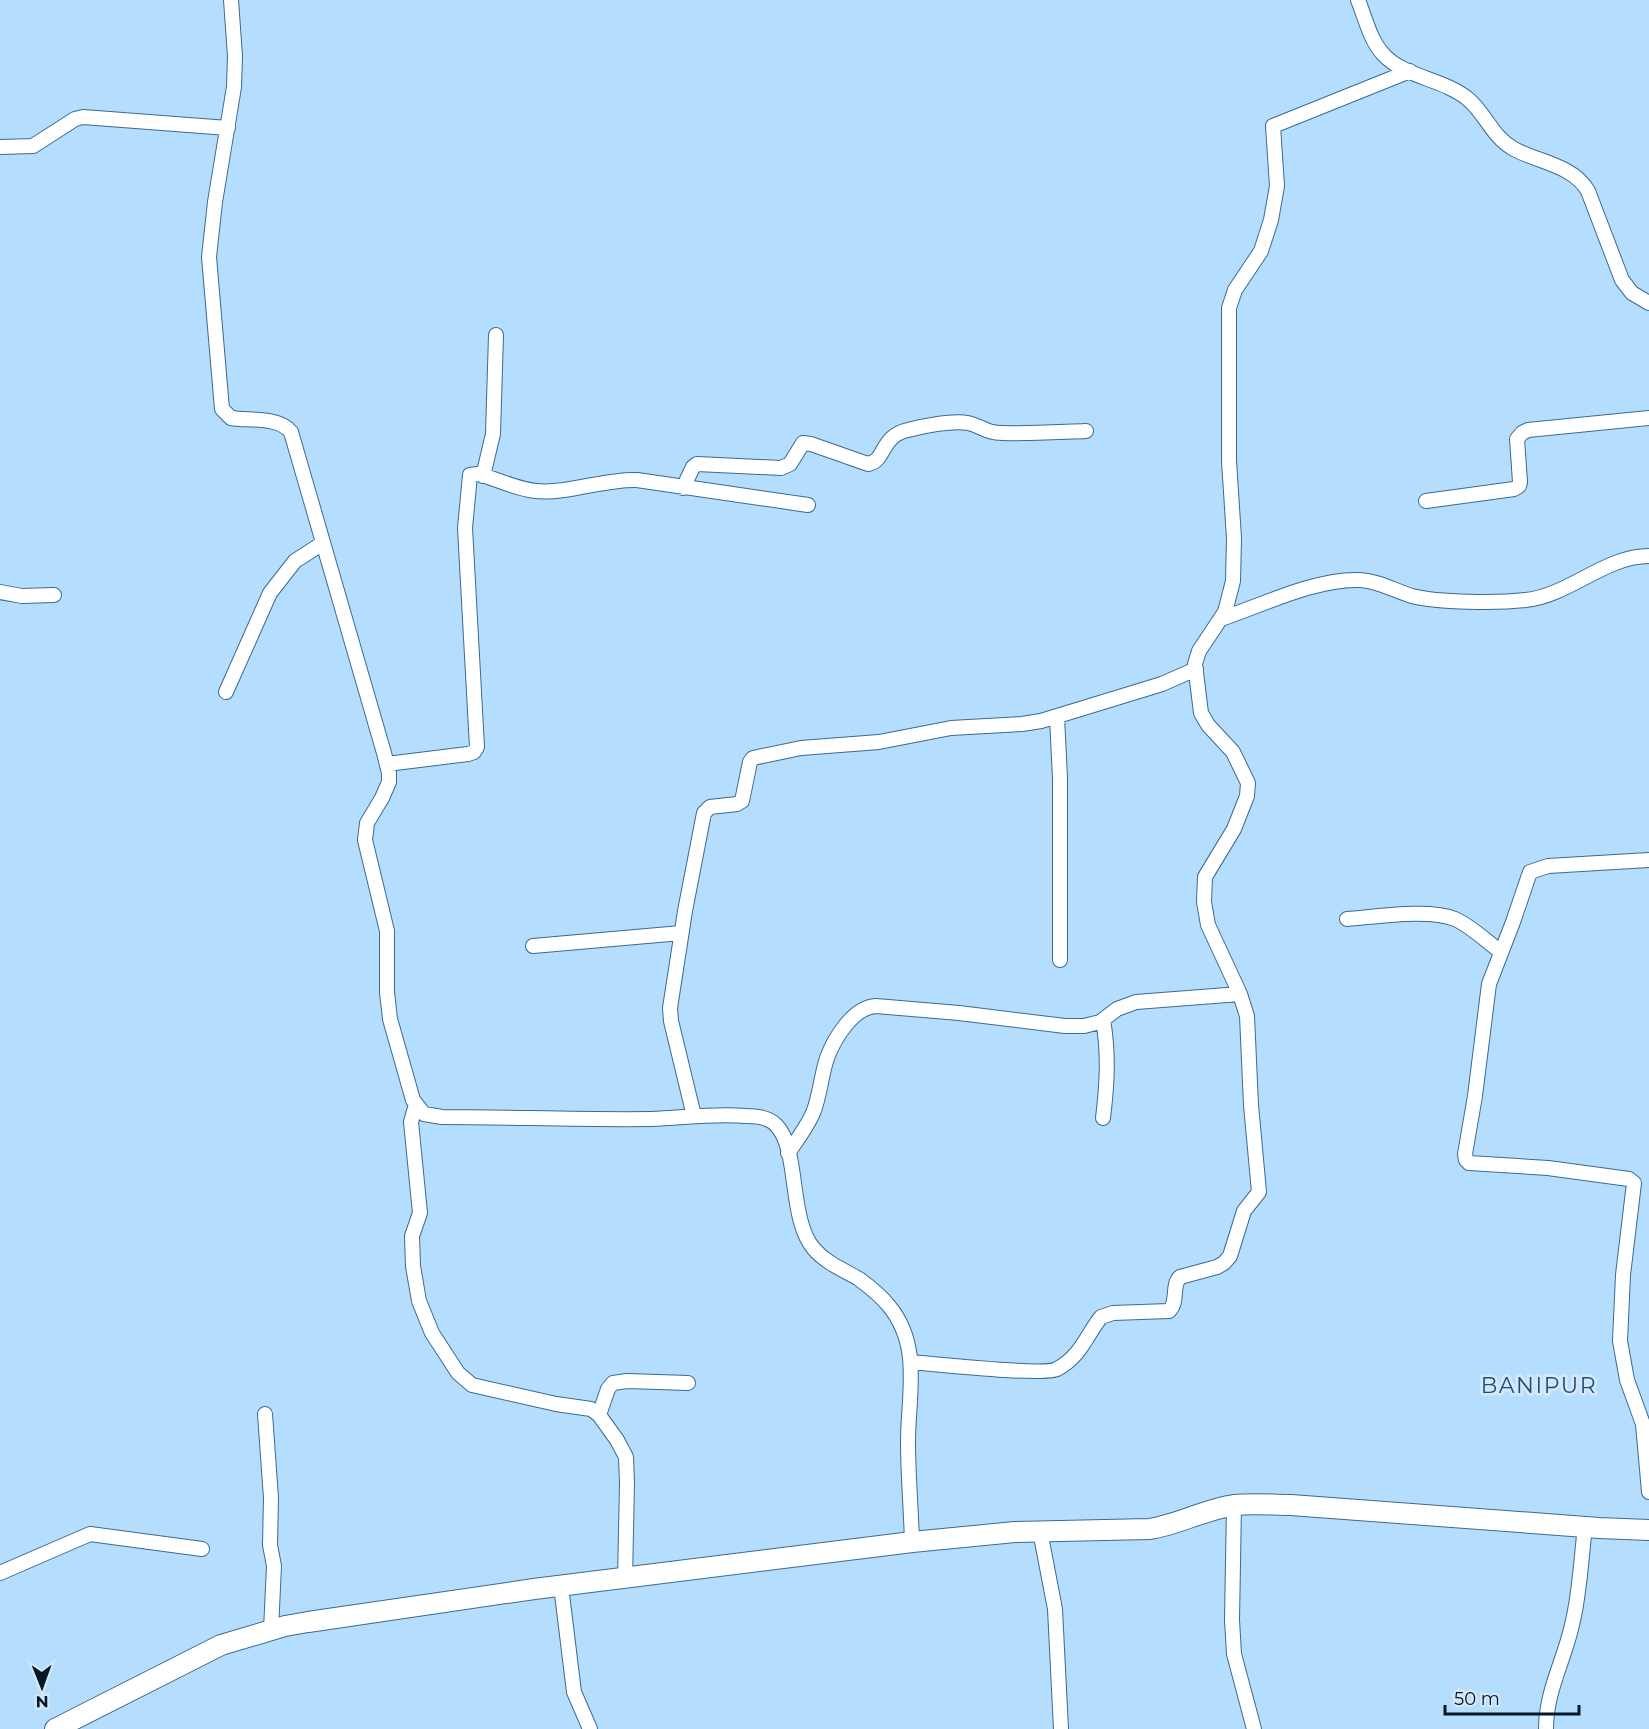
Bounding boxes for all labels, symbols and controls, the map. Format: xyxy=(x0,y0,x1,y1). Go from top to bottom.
district label: BANIPUR xyxy=(1481,1372,1597,1399)
north arrow xyxy=(12,1657,72,1717)
scale bar xyxy=(1445,1678,1578,1716)
text: 50 m xyxy=(1454,1688,1500,1710)
text: N xyxy=(36,1692,49,1711)

